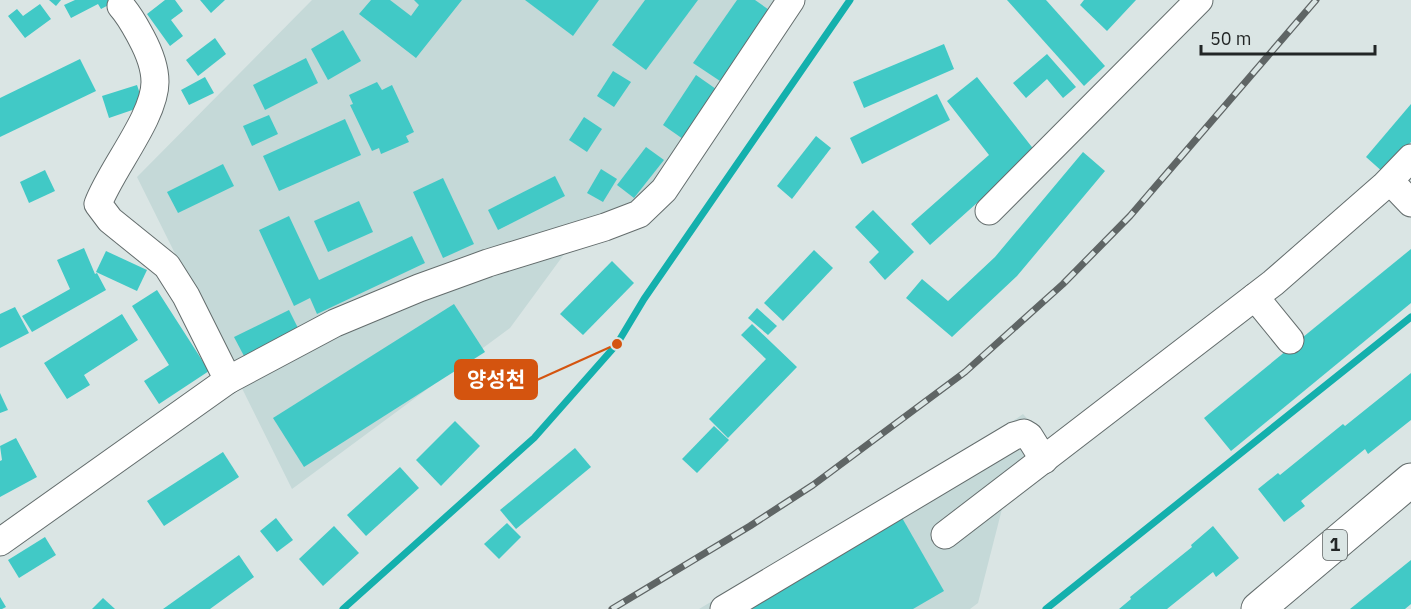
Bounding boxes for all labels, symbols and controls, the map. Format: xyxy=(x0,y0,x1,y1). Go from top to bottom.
scale bar xyxy=(1201,18,1375,56)
text: 50 m xyxy=(1210,27,1252,50)
callout: 양성천 xyxy=(455,360,537,399)
text: 양성천 xyxy=(467,365,525,393)
road number: 1 xyxy=(1323,530,1347,560)

